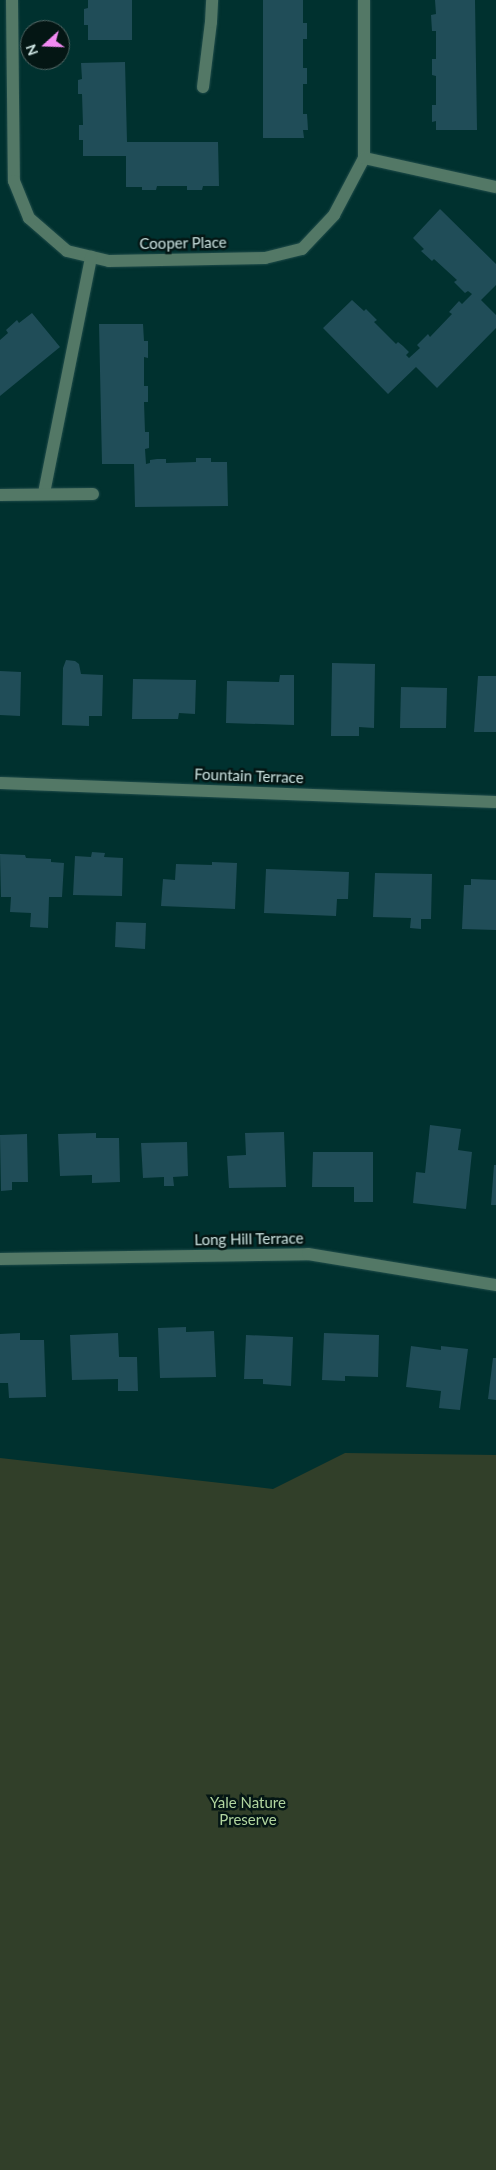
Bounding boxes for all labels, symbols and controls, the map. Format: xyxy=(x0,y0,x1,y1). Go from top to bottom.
north arrow xyxy=(20,20,70,70)
text: N xyxy=(22,42,41,58)
street label: Cooper Place xyxy=(139,233,227,253)
street label: Fountain Terrace xyxy=(194,765,304,787)
street label: Long Hill Terrace xyxy=(194,1229,304,1249)
park label: Yale Nature Preserve xyxy=(210,1793,286,1828)

